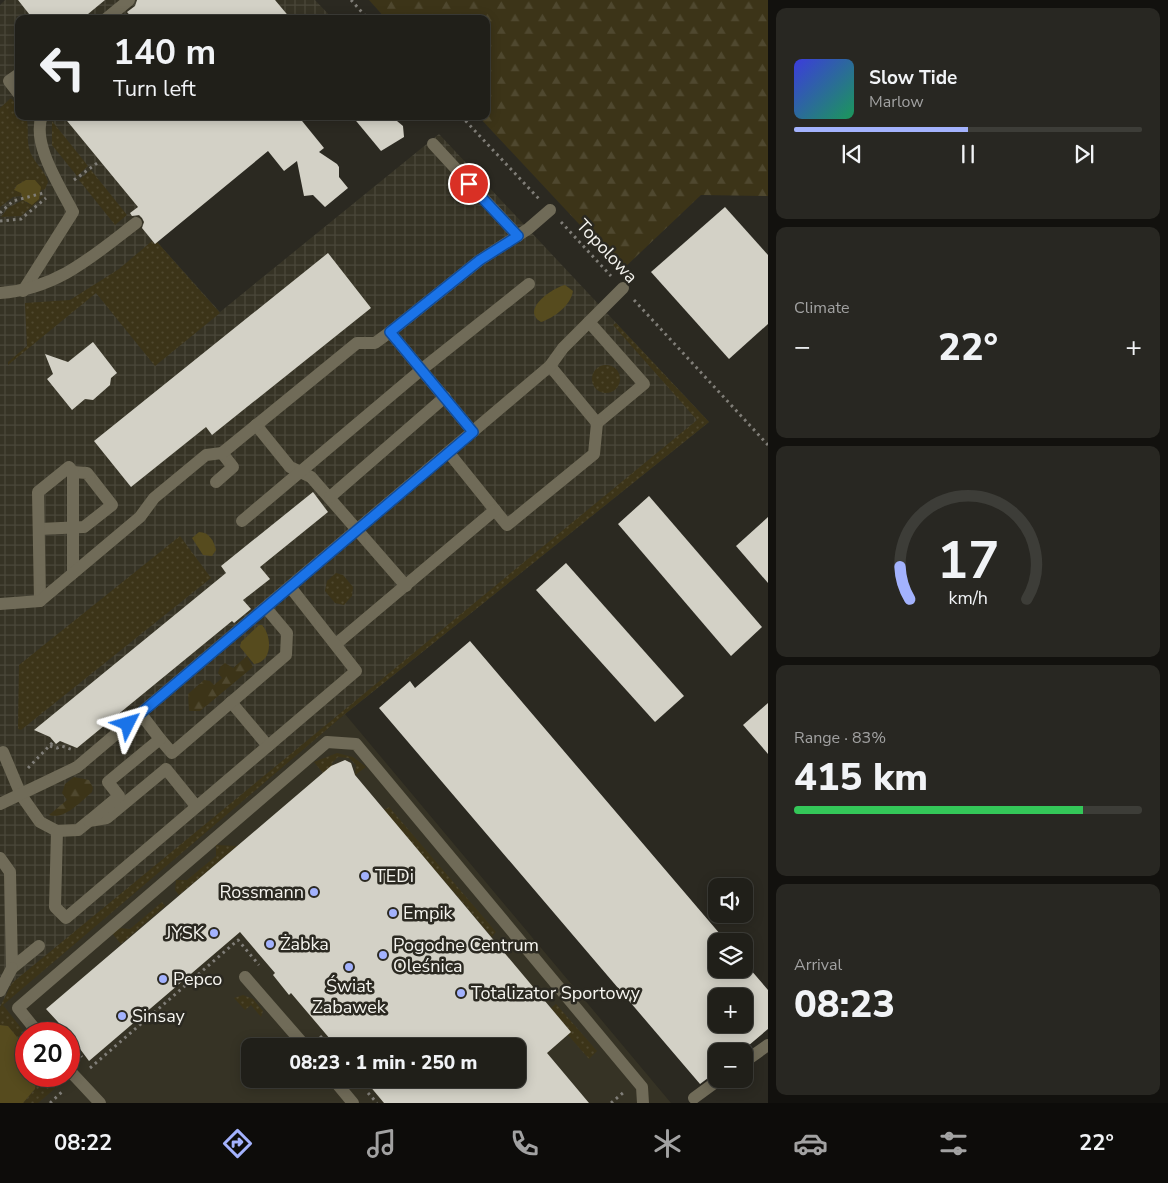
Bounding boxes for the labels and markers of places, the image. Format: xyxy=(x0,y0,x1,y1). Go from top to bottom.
pin xyxy=(448,163,490,205)
place label: TEDi xyxy=(375,864,414,888)
marker: TEDi xyxy=(359,870,371,882)
place label: Rossmann xyxy=(219,880,304,904)
marker: Rossmann xyxy=(308,886,320,898)
place label: Empik xyxy=(403,901,454,925)
marker: Empik xyxy=(387,907,399,919)
place label: JYSK xyxy=(165,921,205,945)
marker: JYSK xyxy=(208,927,220,939)
place label: Żabka xyxy=(280,932,329,956)
place label: Pogodne Centrum Oleśnica xyxy=(393,933,539,978)
marker: Żabka xyxy=(264,938,276,950)
marker: Pogodne Centrum Oleśnica xyxy=(377,949,389,961)
marker: Świat Zabawek xyxy=(343,961,355,973)
place label: Pepco xyxy=(173,967,222,991)
marker: Pepco xyxy=(157,973,169,985)
place label: Świat Zabawek xyxy=(312,974,387,1019)
place label: Totalizator Sportowy xyxy=(471,981,641,1005)
marker: Totalizator Sportowy xyxy=(455,987,467,999)
place label: Sinsay xyxy=(132,1004,186,1028)
marker: Sinsay xyxy=(116,1010,128,1022)

